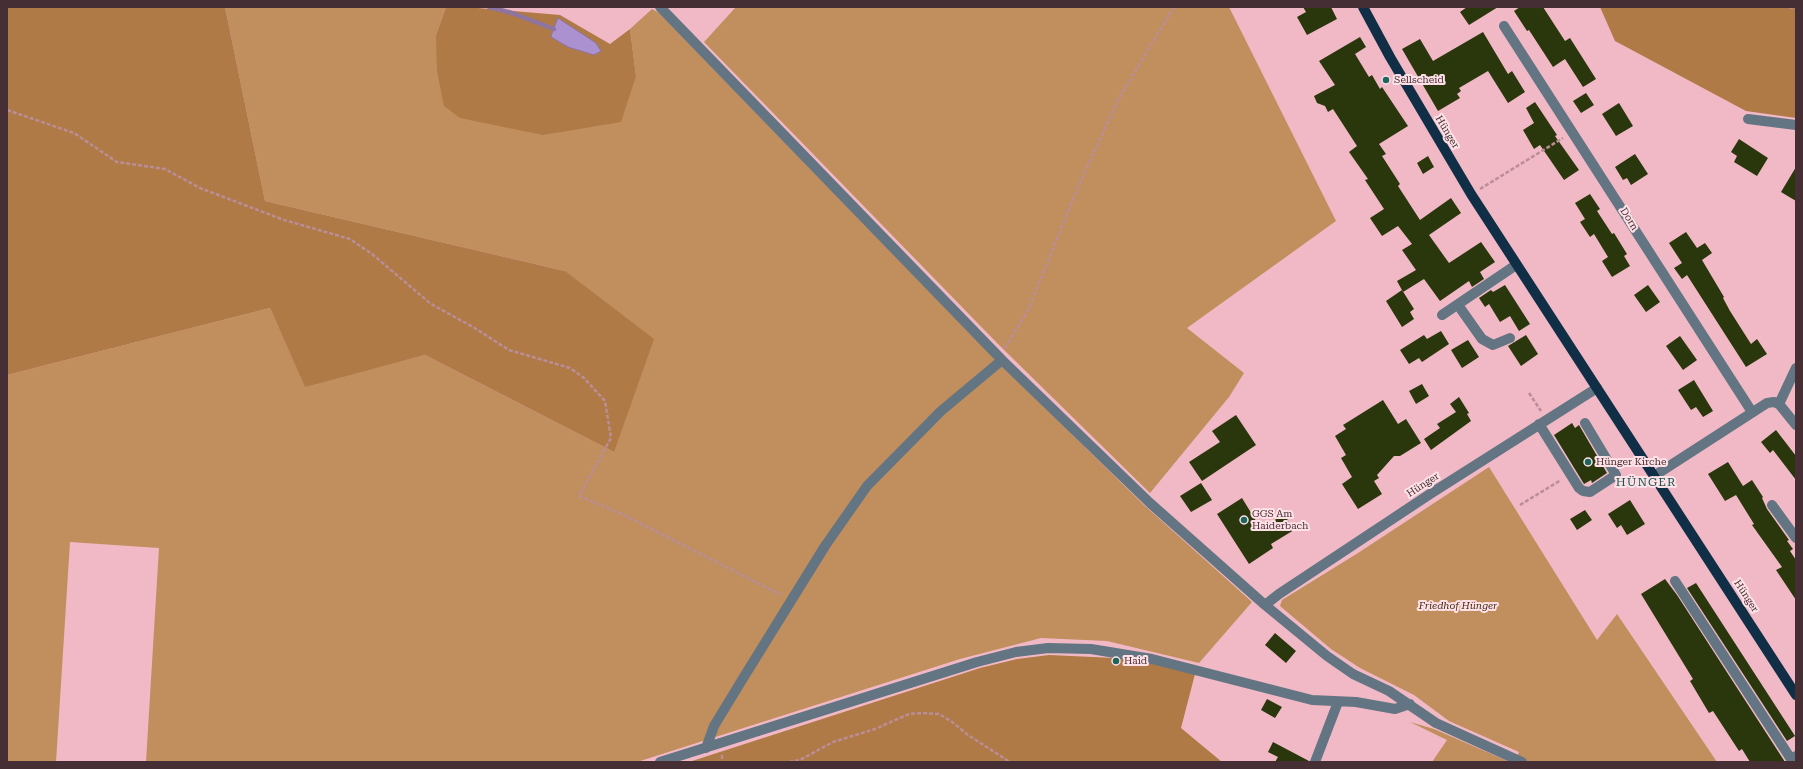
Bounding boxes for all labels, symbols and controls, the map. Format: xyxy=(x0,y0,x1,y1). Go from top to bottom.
place label: Sellscheid xyxy=(1394,74,1444,86)
marker: Sellscheid xyxy=(1381,75,1391,85)
street label: Hünger xyxy=(1433,113,1461,151)
street label: Dorn xyxy=(1617,205,1641,233)
place label: Hünger Kirche xyxy=(1596,456,1667,468)
marker: Hünger Kirche xyxy=(1583,457,1593,467)
street label: Hünger xyxy=(1405,470,1441,500)
district label: HÜNGER xyxy=(1616,475,1676,489)
place label: GGS Am Haiderbach xyxy=(1252,508,1309,532)
marker: GGS Am Haiderbach xyxy=(1239,515,1249,525)
street label: Hünger xyxy=(1731,578,1761,614)
park label: Friedhof Hünger xyxy=(1419,600,1497,612)
place label: Haid xyxy=(1124,655,1147,667)
marker: Haid xyxy=(1111,656,1121,666)

